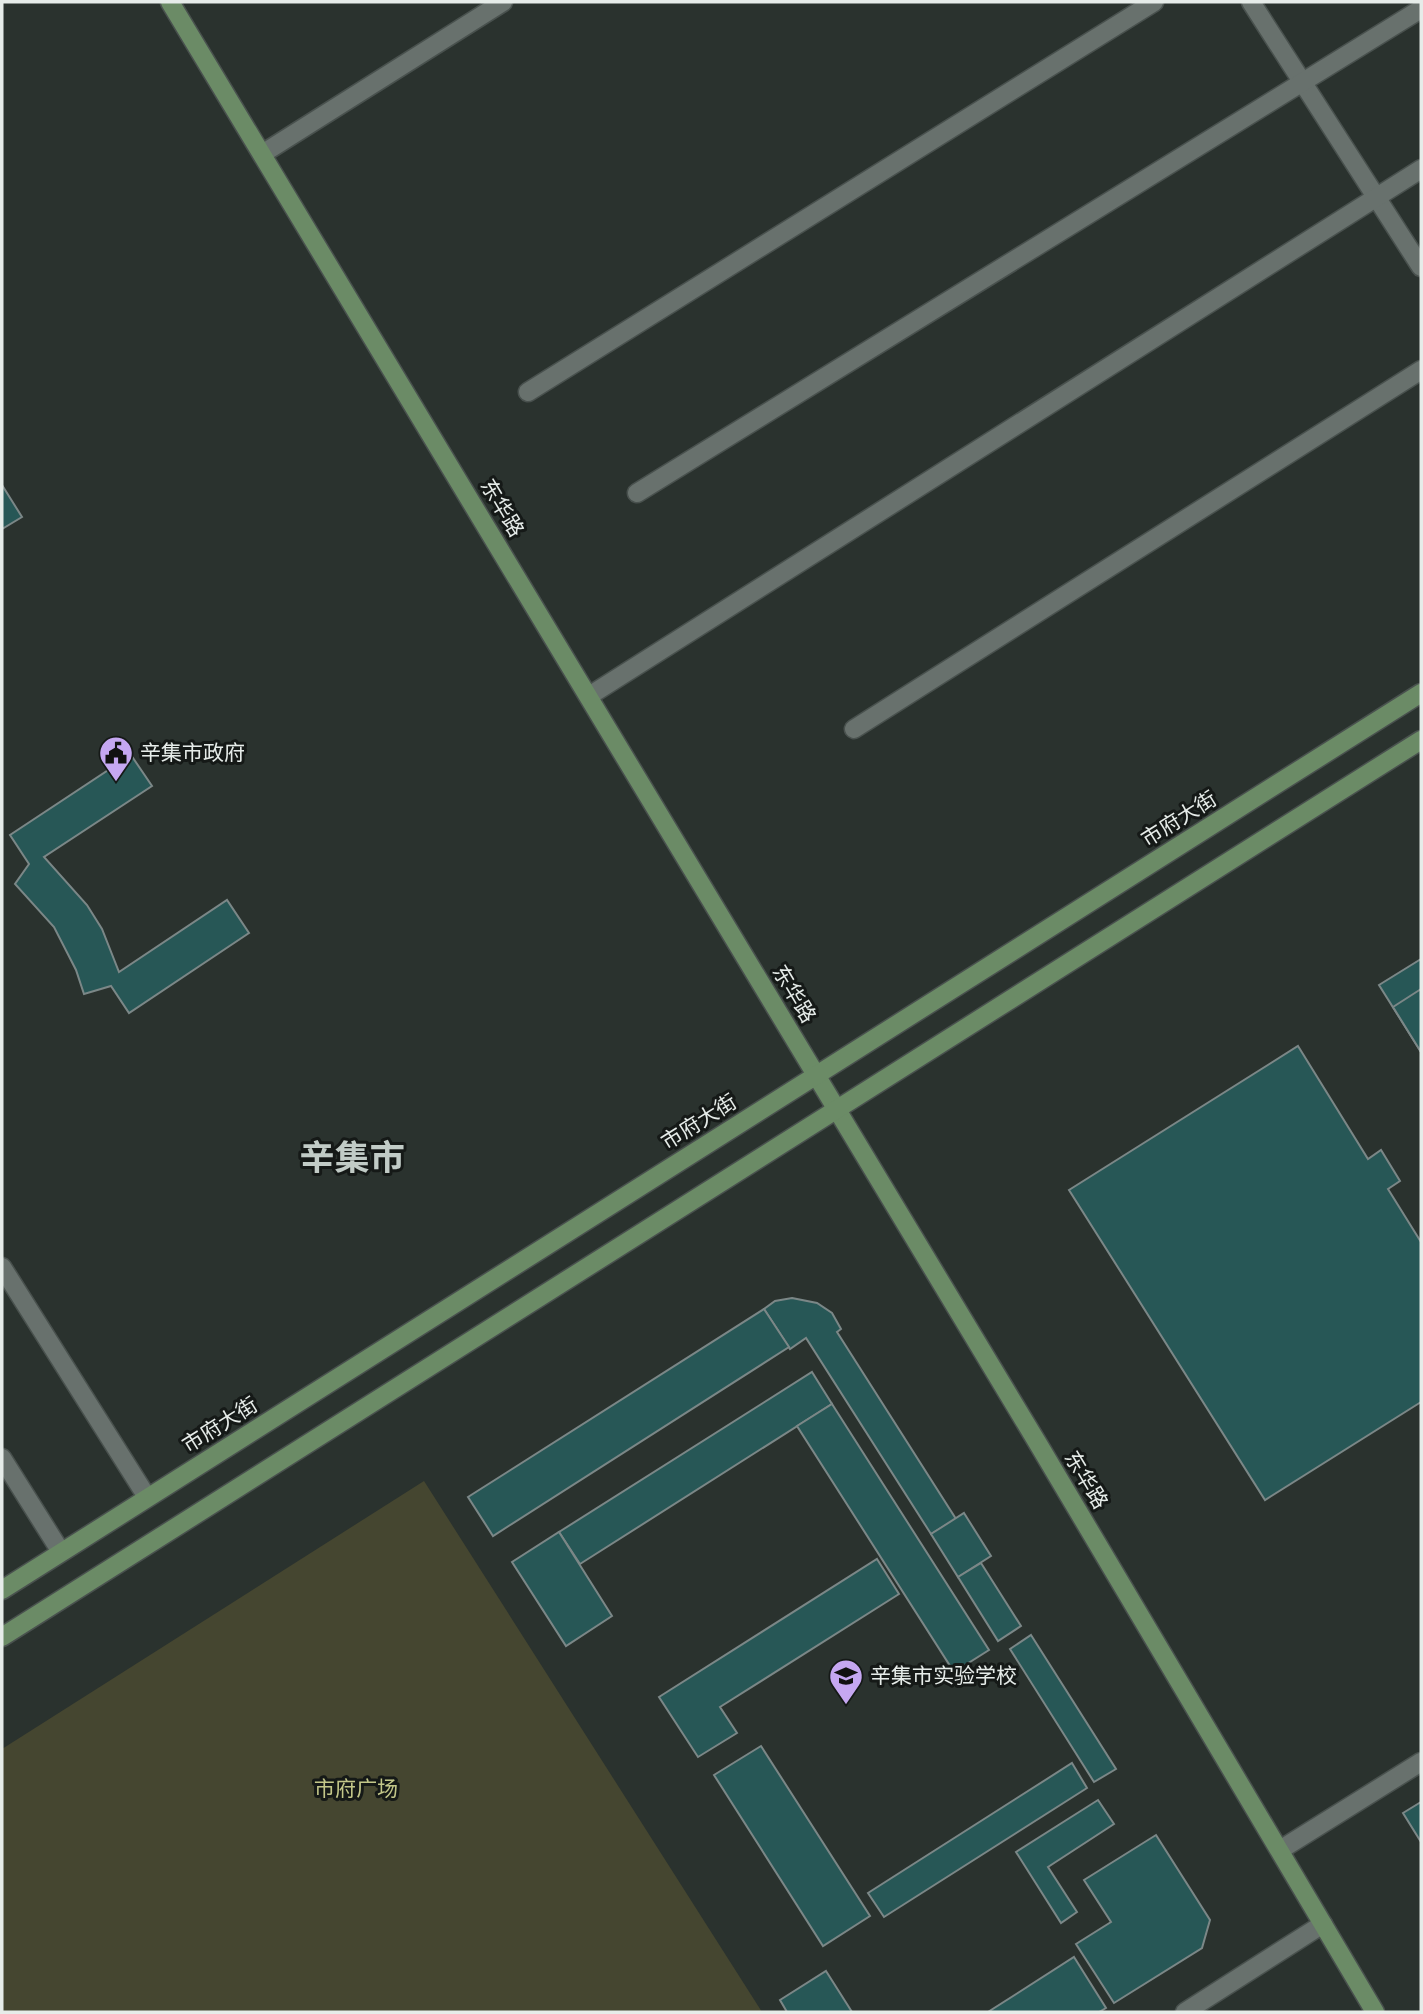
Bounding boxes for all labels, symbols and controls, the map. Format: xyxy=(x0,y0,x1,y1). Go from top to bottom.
street label: 东华路 xyxy=(474,473,531,542)
public building icon: 辛集市政府 xyxy=(97,734,135,783)
place label: 辛集市政府 xyxy=(140,738,245,767)
street label: 市府大街 xyxy=(1135,784,1222,853)
street label: 东华路 xyxy=(766,959,823,1028)
street label: 市府大街 xyxy=(655,1087,742,1156)
district label: 辛集市 xyxy=(299,1133,405,1182)
street label: 市府大街 xyxy=(176,1390,263,1459)
street label: 东华路 xyxy=(1058,1445,1115,1514)
school or university icon: 辛集市实验学校 xyxy=(827,1657,865,1706)
place label: 辛集市实验学校 xyxy=(870,1661,1017,1690)
park label: 市府广场 xyxy=(314,1774,398,1803)

